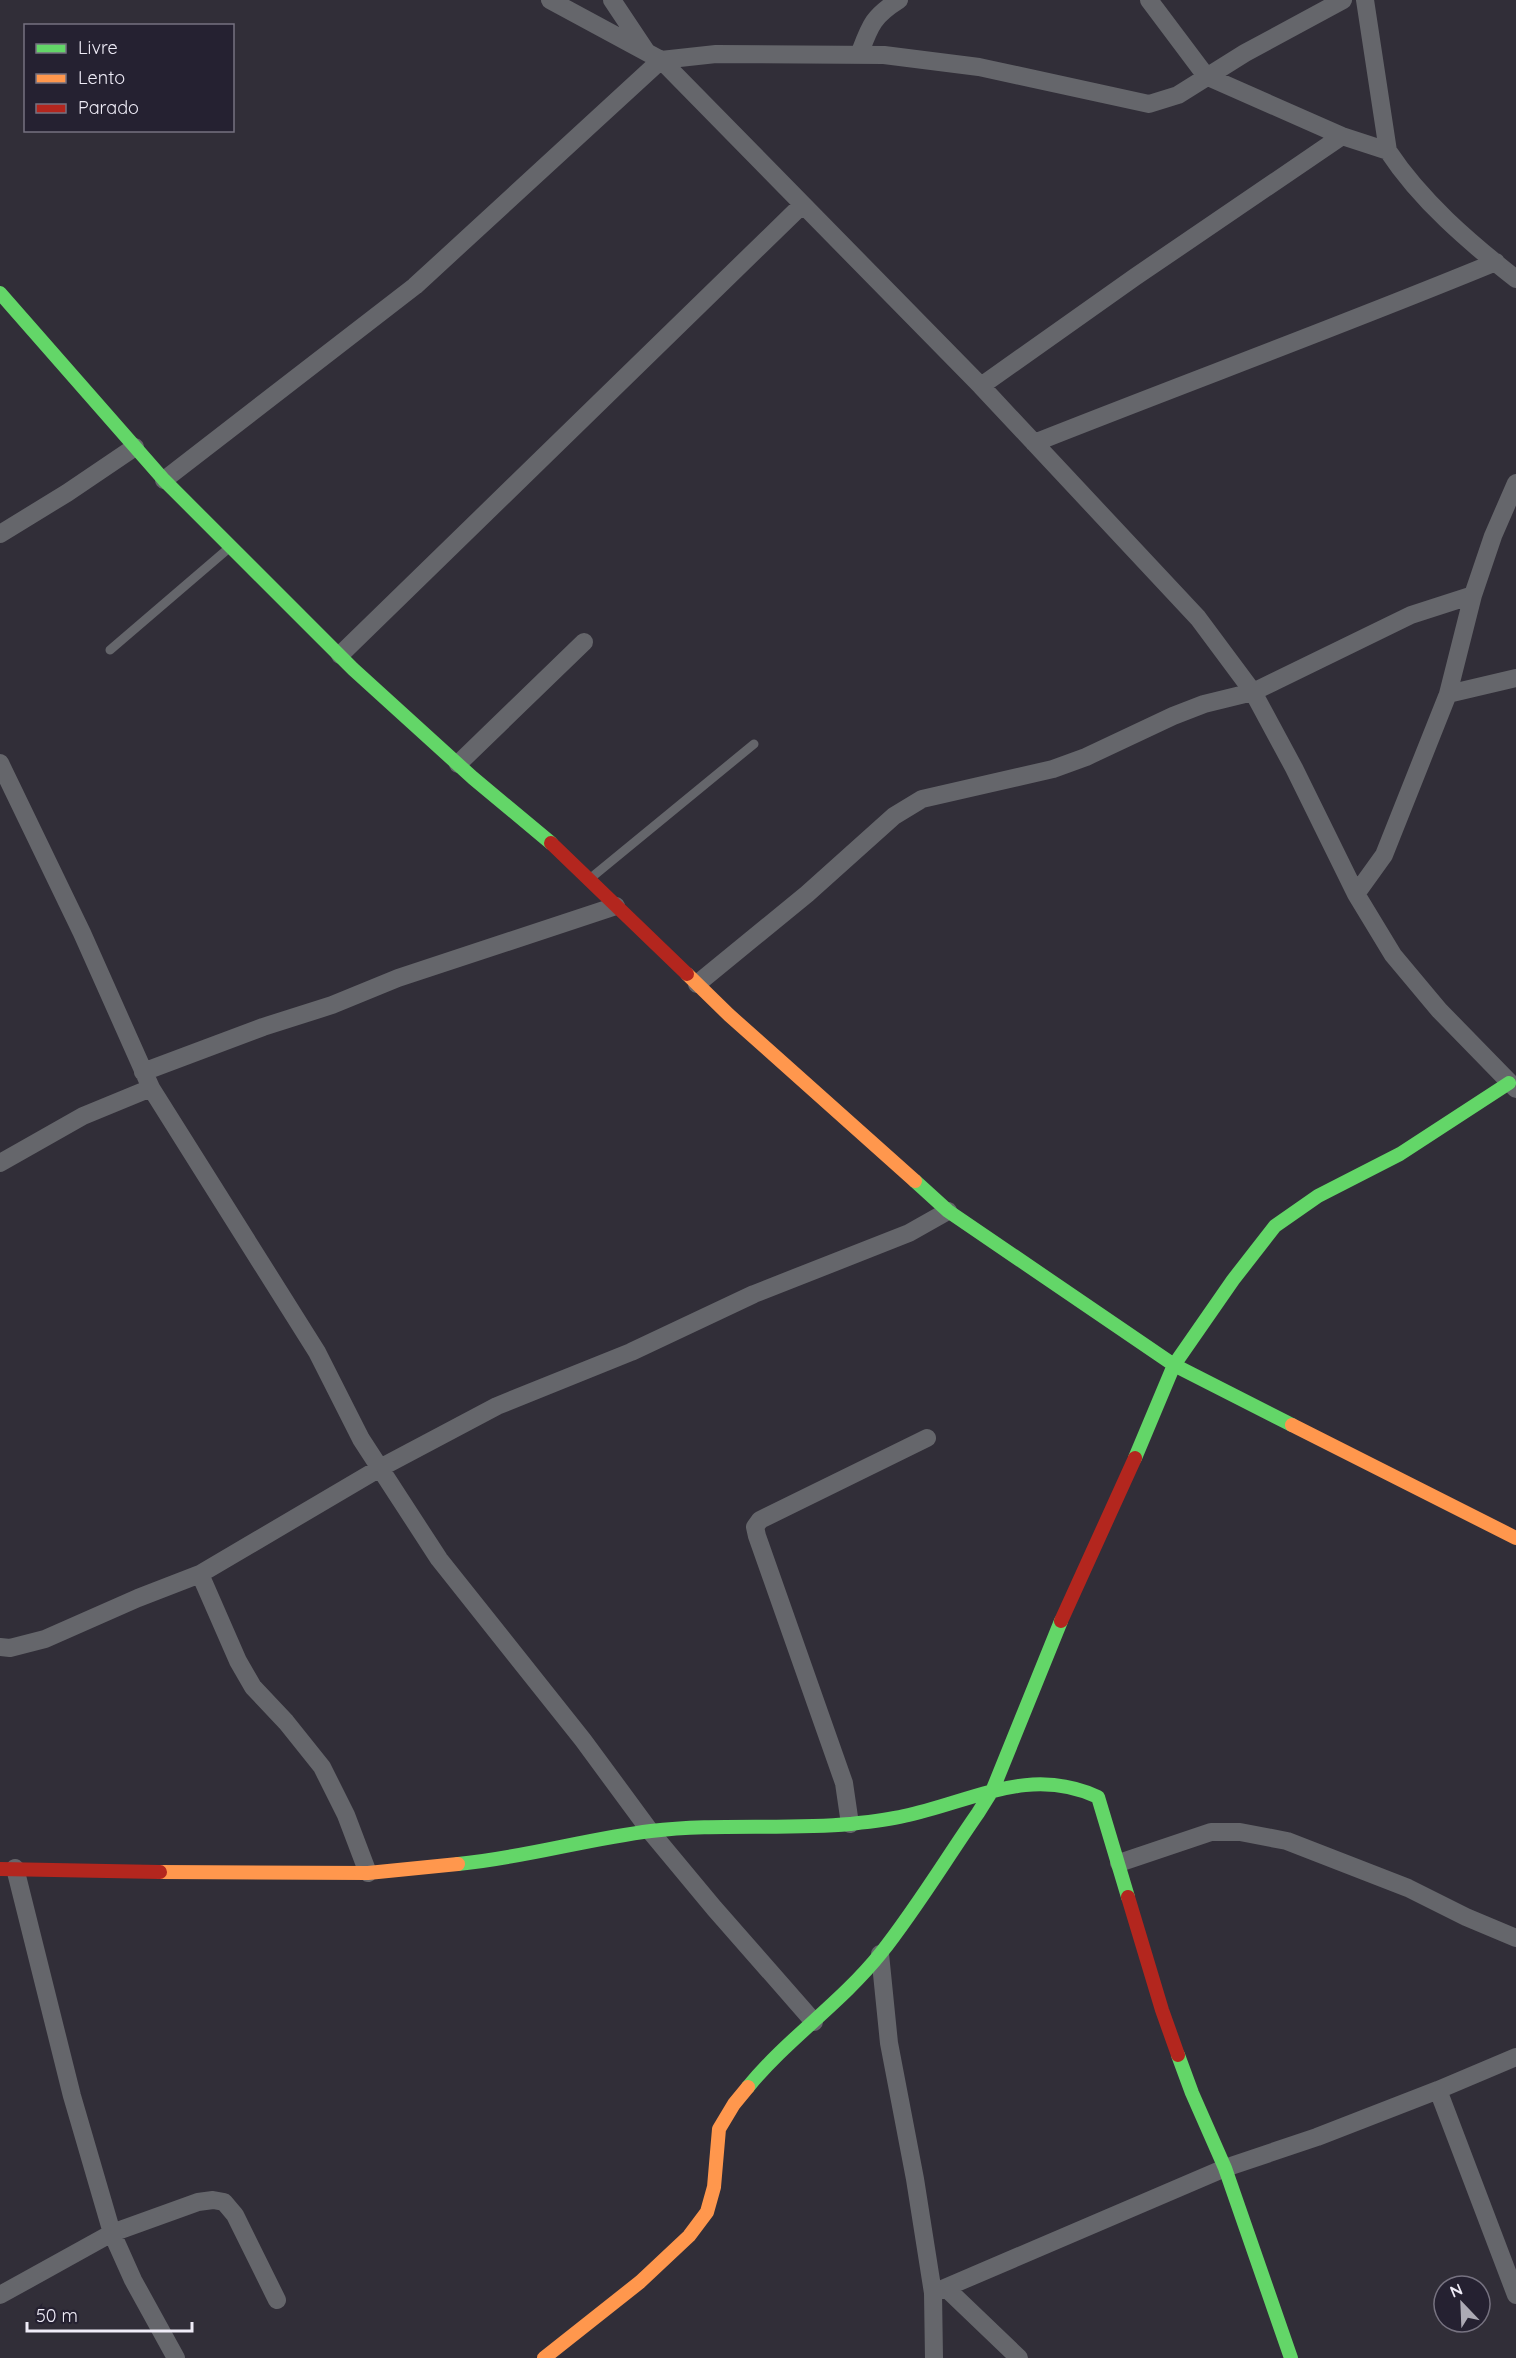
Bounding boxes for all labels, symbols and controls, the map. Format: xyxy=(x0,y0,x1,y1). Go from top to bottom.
legend xyxy=(24,24,234,132)
text: Livre xyxy=(78,36,118,59)
text: Lento xyxy=(78,66,125,89)
text: Parado xyxy=(78,96,139,119)
north arrow xyxy=(1432,2274,1492,2334)
text: N xyxy=(1447,2279,1465,2302)
scale bar xyxy=(27,2295,192,2333)
text: 50 m xyxy=(36,2304,78,2327)

